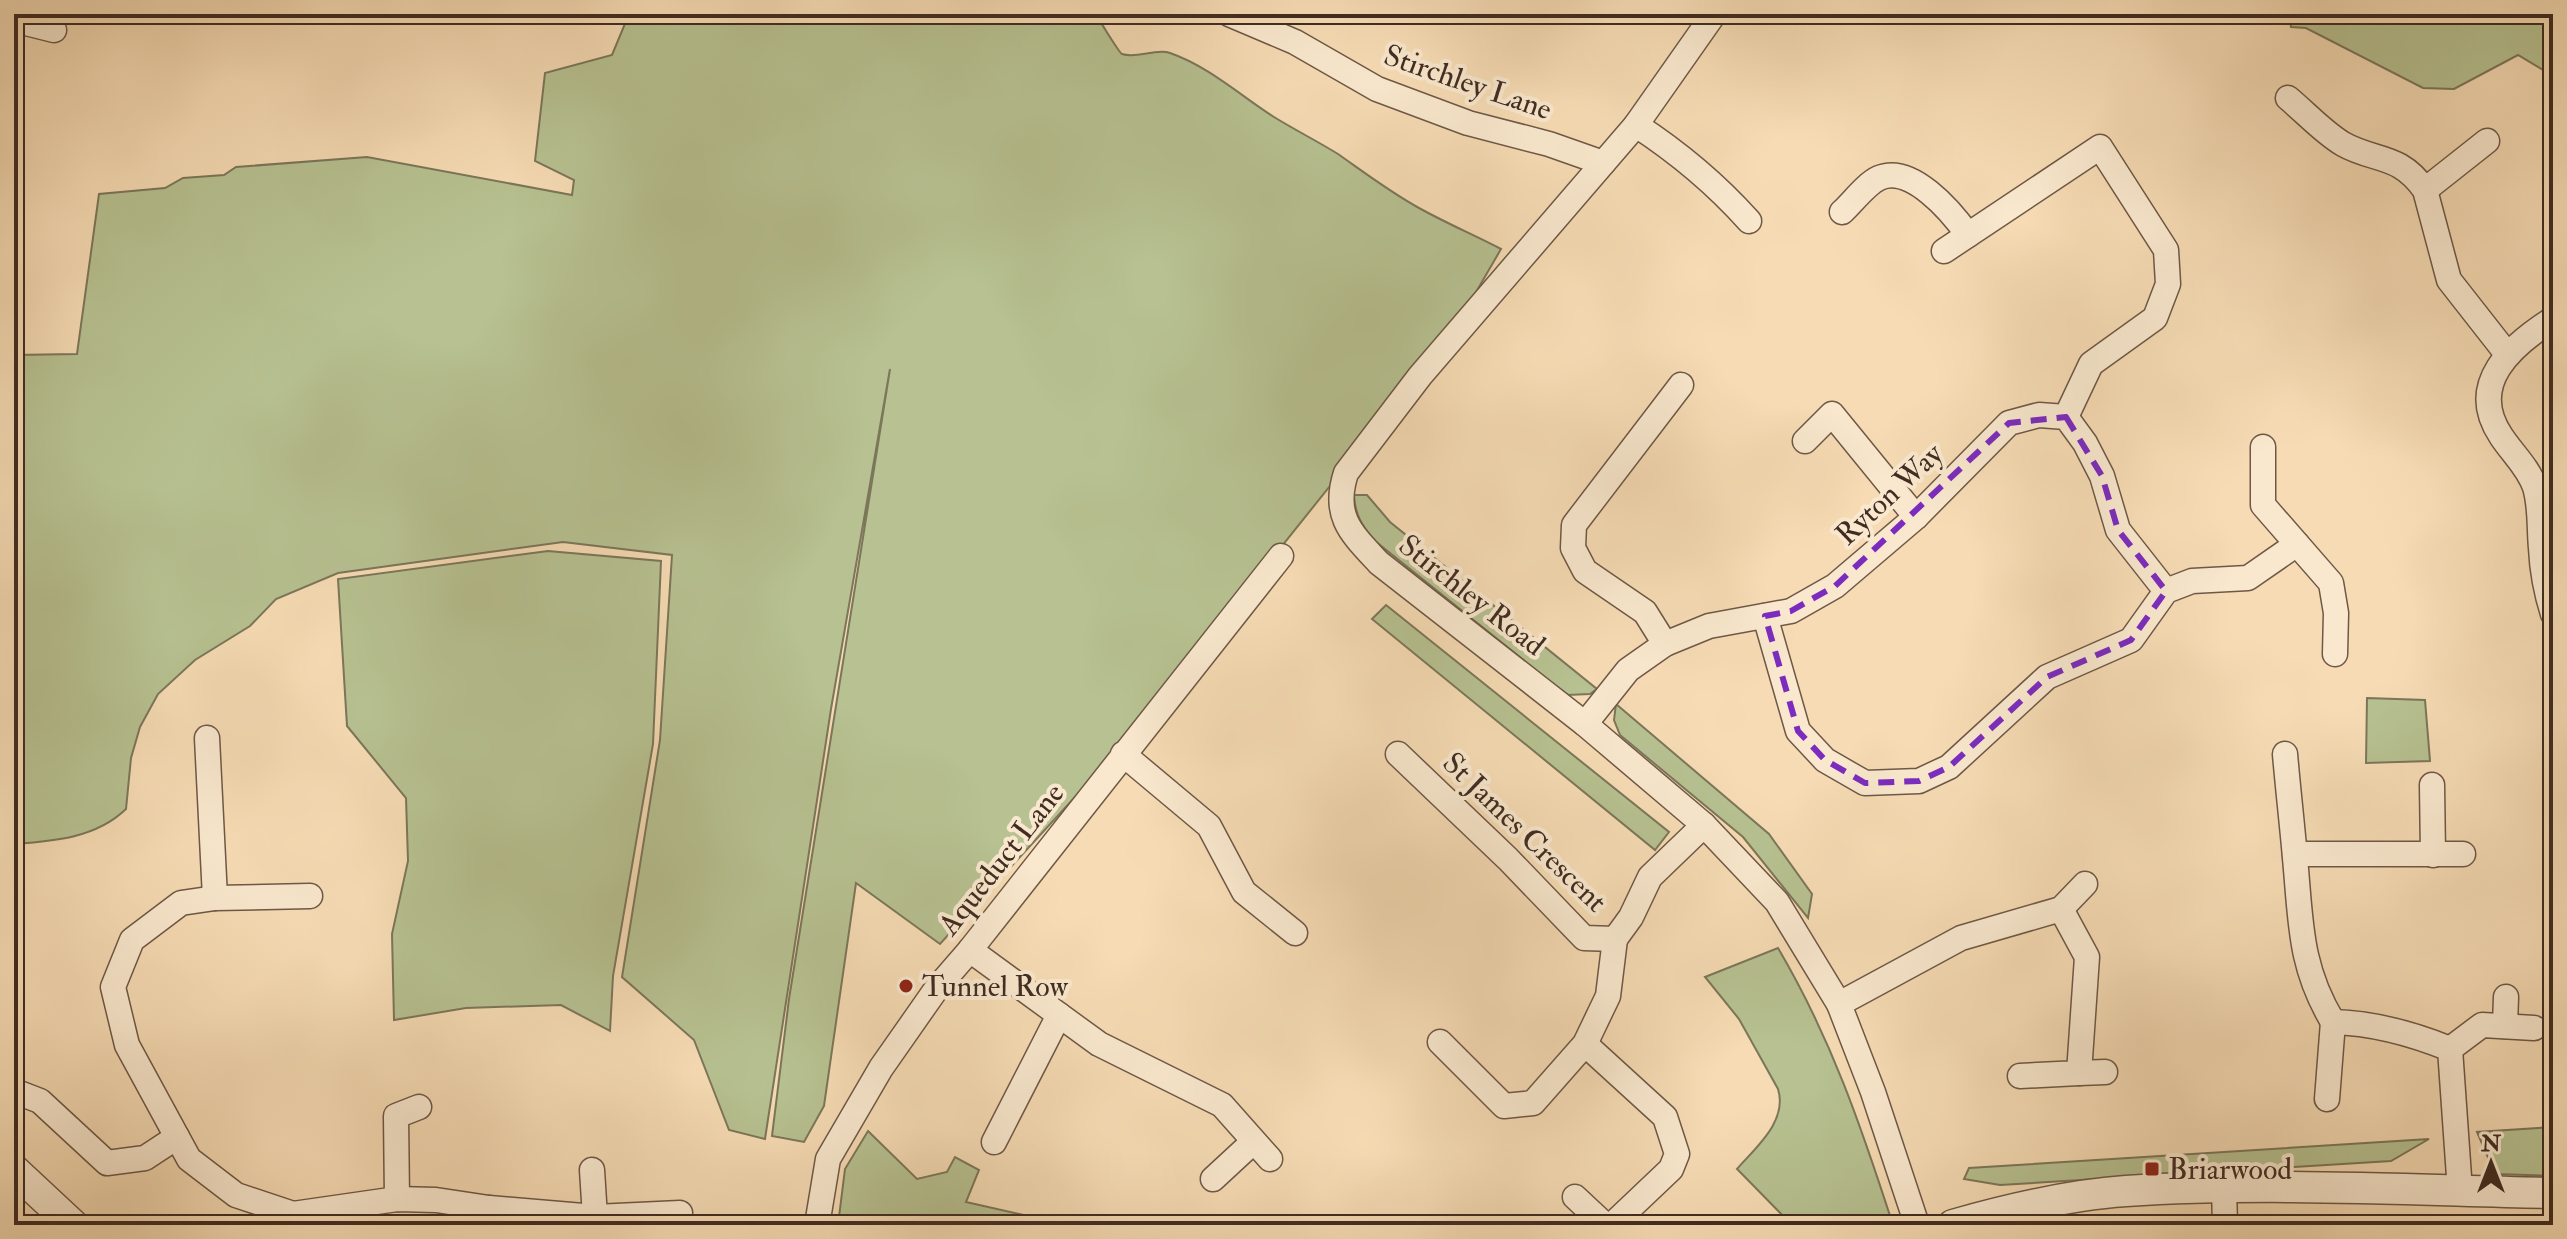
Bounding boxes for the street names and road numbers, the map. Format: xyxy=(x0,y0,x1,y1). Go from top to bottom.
street label: Stirchley Lane xyxy=(1379,36,1557,128)
street label: Ryton Way xyxy=(1828,435,1951,553)
street label: Stirchley Road xyxy=(1391,527,1552,664)
street label: St James Crescent xyxy=(1435,745,1615,920)
street label: Aqueduct Lane xyxy=(930,776,1072,944)

